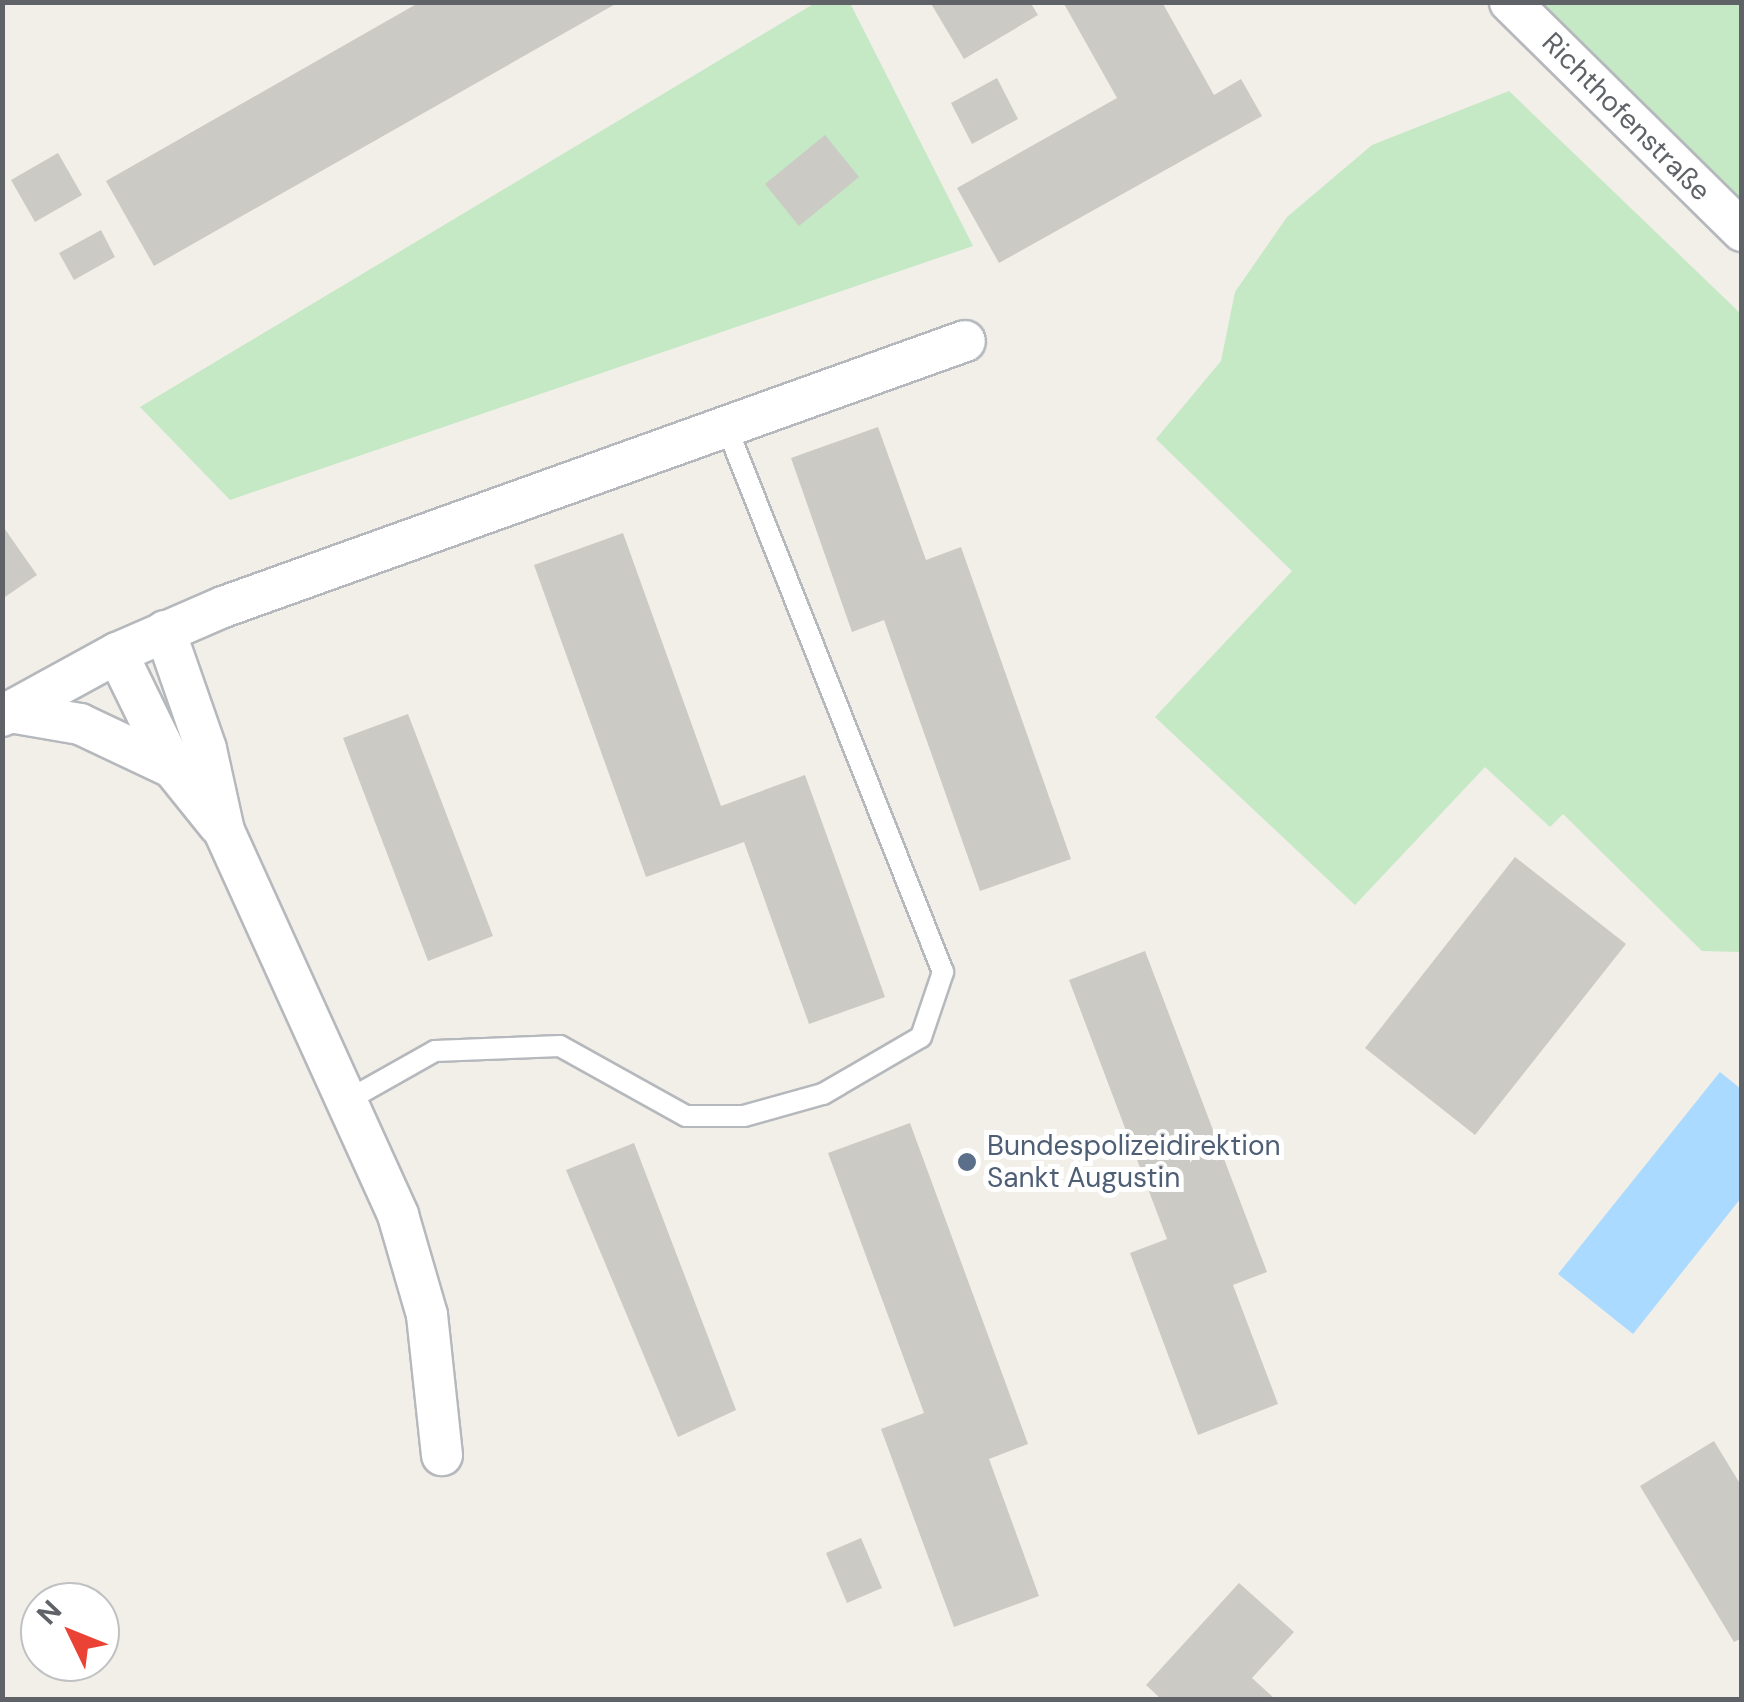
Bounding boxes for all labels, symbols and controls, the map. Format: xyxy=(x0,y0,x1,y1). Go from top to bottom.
street label: Richthofenstraße xyxy=(1535,26,1717,208)
place label: Bundespolizeidirektion Sankt Augustin xyxy=(987,1129,1281,1195)
marker: Bundespolizeidirektion Sankt Augustin xyxy=(956,1151,978,1173)
north arrow xyxy=(20,1582,120,1682)
text: N xyxy=(29,1592,70,1633)

